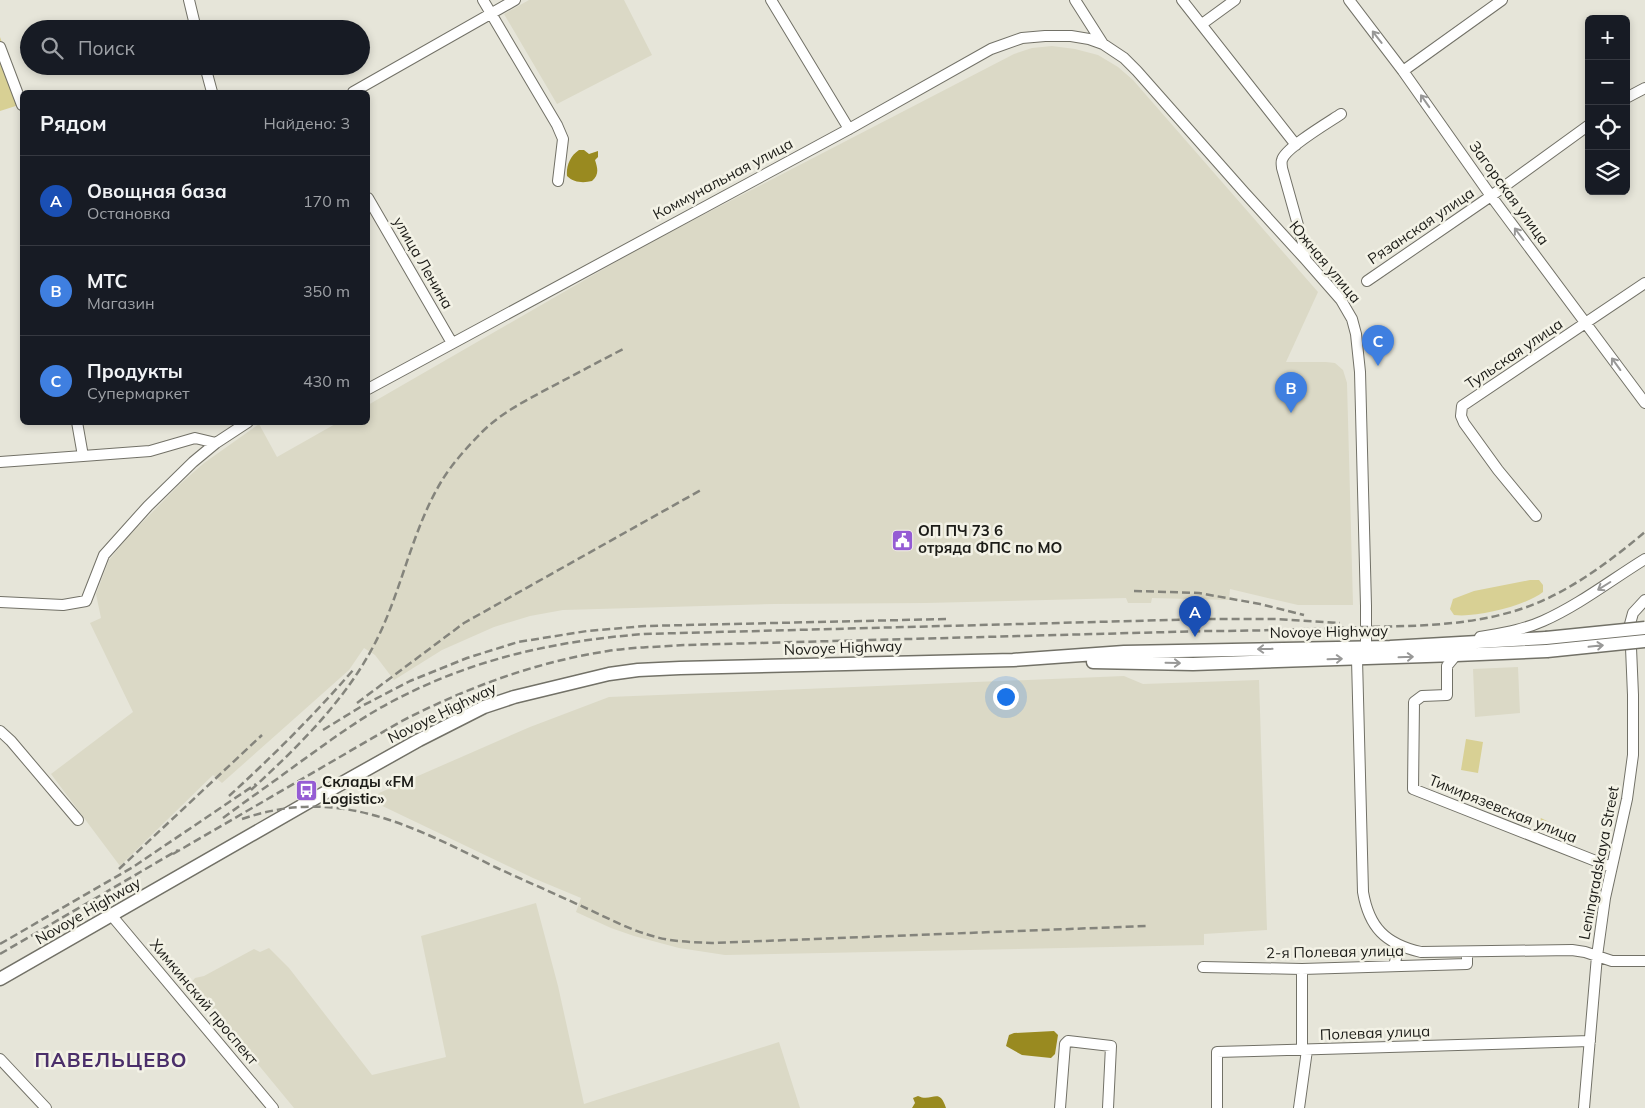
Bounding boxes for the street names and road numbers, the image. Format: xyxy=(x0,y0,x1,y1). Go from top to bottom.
street label: Коммунальная улица xyxy=(649,134,796,224)
street label: Загорская улица xyxy=(1465,137,1554,249)
street label: Рязанская улица xyxy=(1364,183,1478,268)
street label: улица Ленина xyxy=(389,213,458,312)
street label: Южная улица xyxy=(1285,217,1365,307)
street label: Тульская улица xyxy=(1461,314,1566,393)
street label: Novoye Highway xyxy=(1270,621,1388,642)
street label: Novoye Highway xyxy=(783,636,903,659)
street label: Novoye Highway xyxy=(384,678,499,747)
street label: Тимирязевская улица xyxy=(1426,770,1580,847)
street label: Leningradskaya Street xyxy=(1574,784,1623,941)
street label: Novoye Highway xyxy=(32,873,144,948)
street label: Химкинский проспект xyxy=(146,935,263,1069)
street label: 2-я Полевая улица xyxy=(1266,941,1404,962)
street label: Полевая улица xyxy=(1319,1021,1431,1044)

